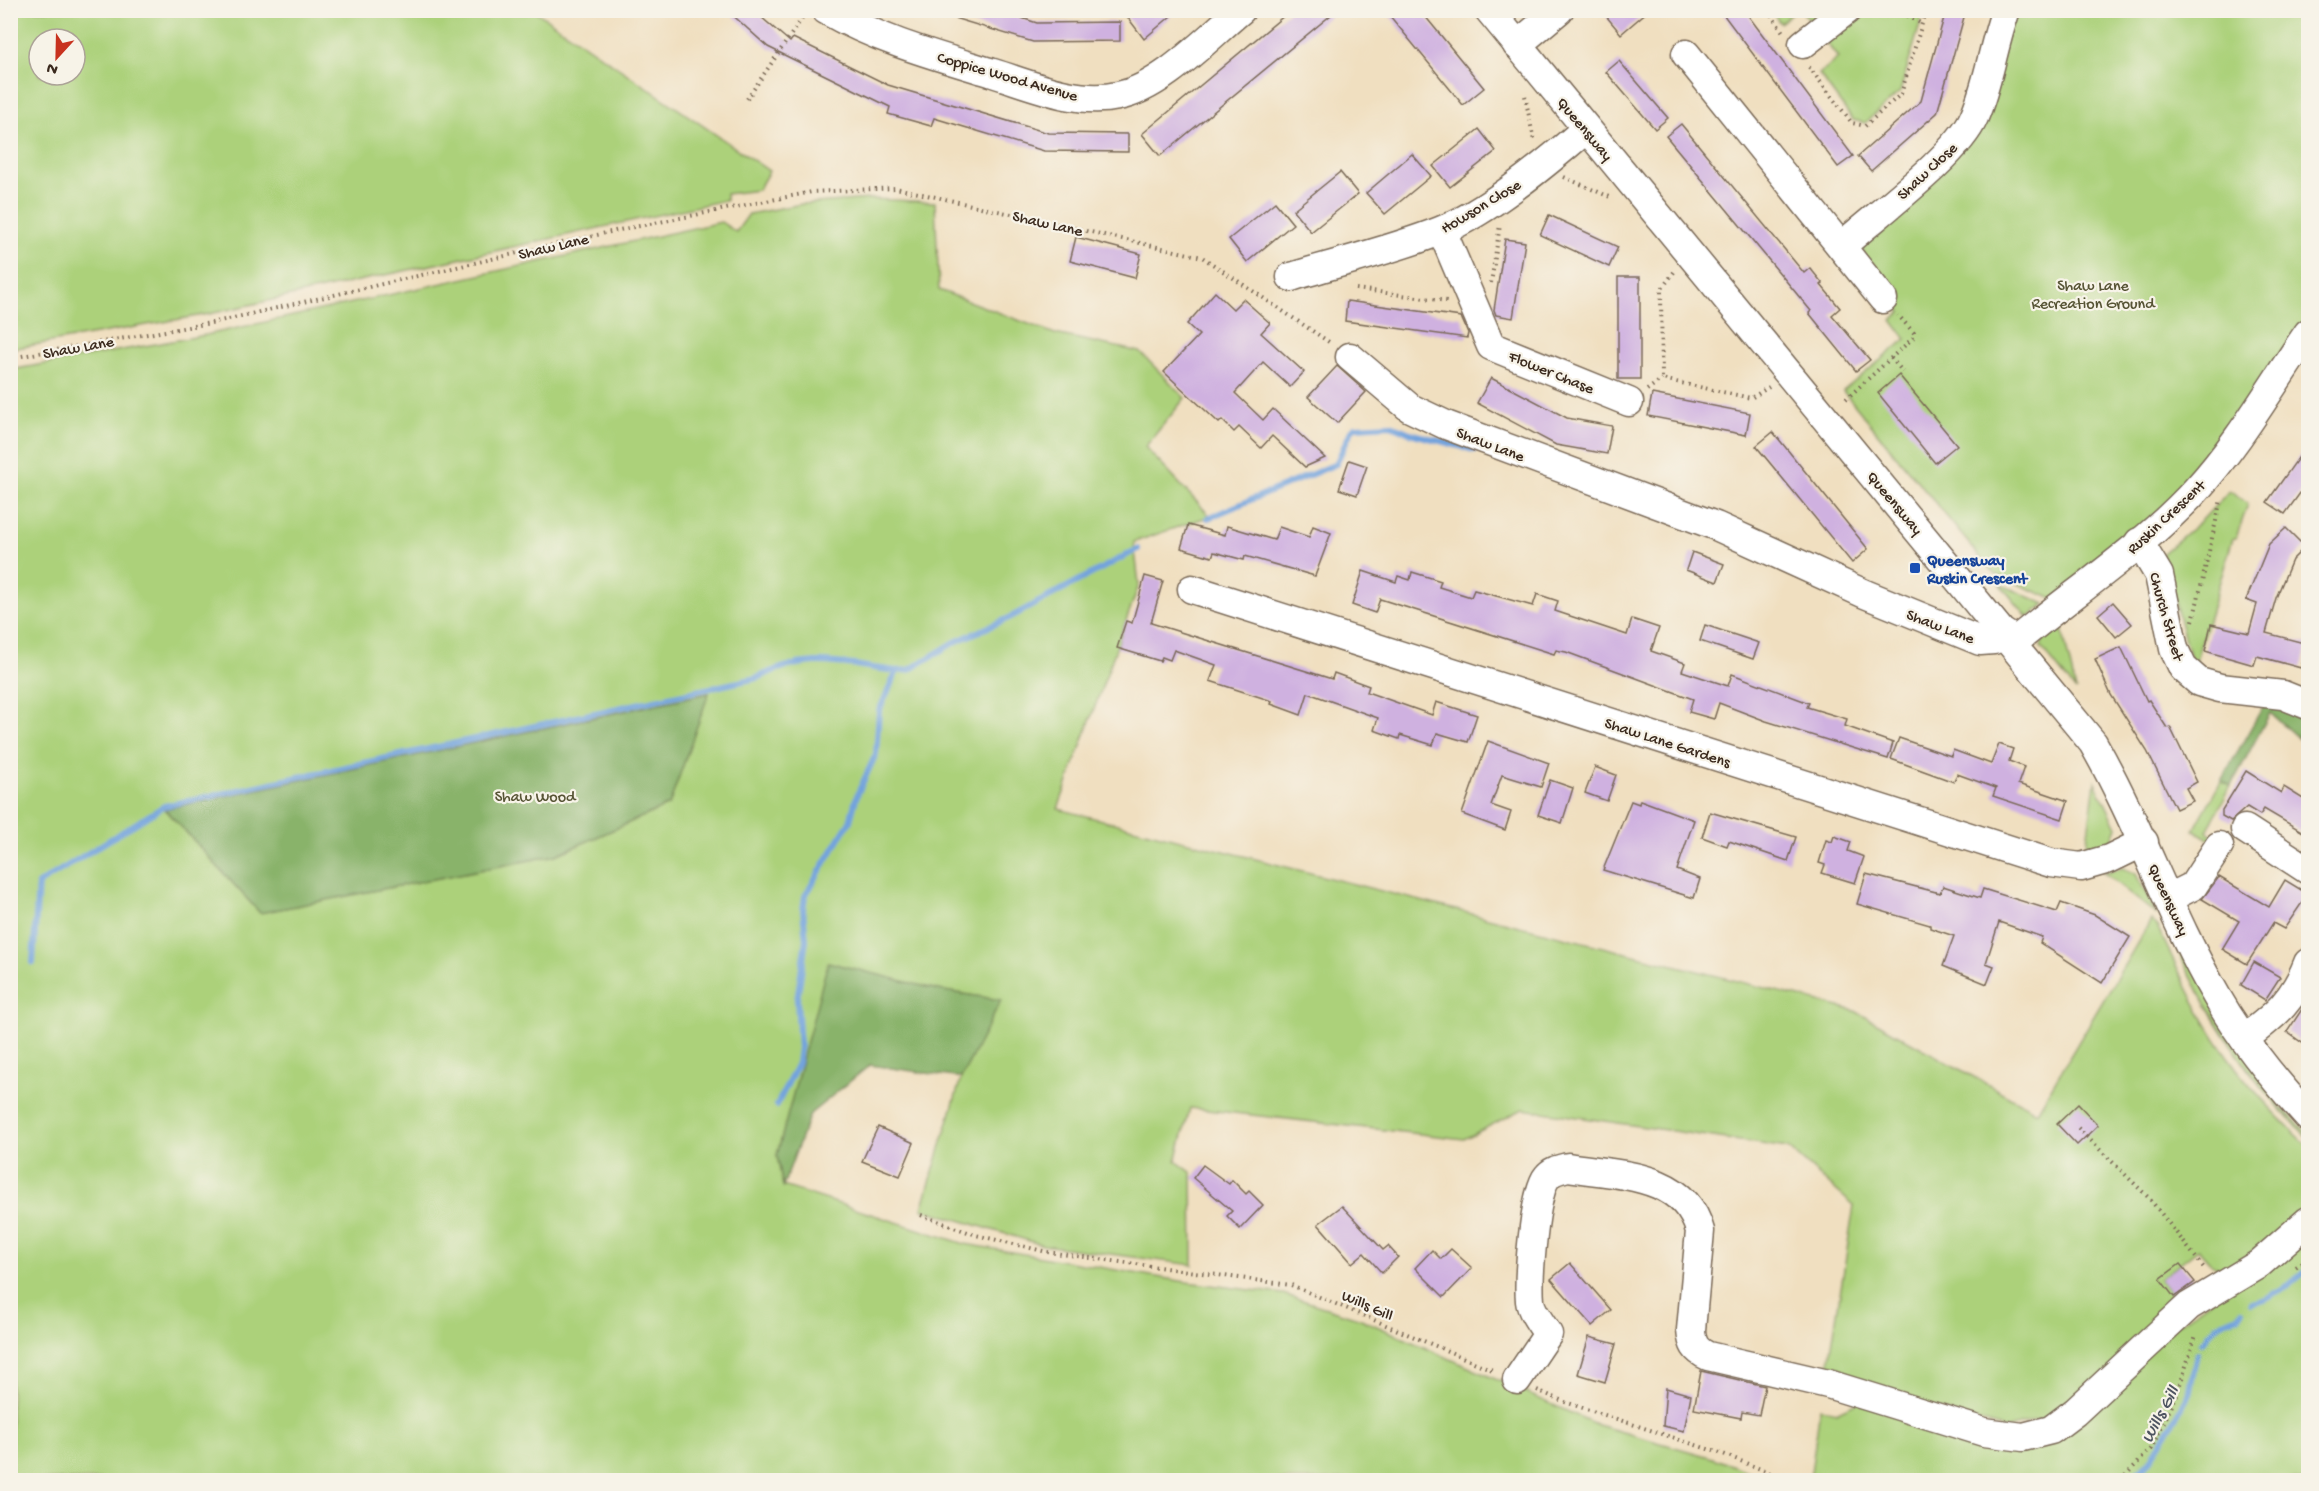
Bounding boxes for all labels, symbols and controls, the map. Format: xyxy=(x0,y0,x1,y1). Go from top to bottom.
north arrow xyxy=(27,27,87,87)
street label: Coppice Wood Avenue xyxy=(935,49,1080,108)
text: N xyxy=(44,57,61,78)
street label: Queensway xyxy=(1551,94,1616,166)
street label: Shaw Close xyxy=(1894,139,1963,205)
street label: Howson Close xyxy=(1438,176,1526,239)
street label: Shaw Lane xyxy=(1010,208,1085,243)
street label: Shaw Lane xyxy=(517,231,592,266)
park label: Shaw Lane Recreation Ground xyxy=(2031,278,2156,315)
street label: Shaw Lane xyxy=(42,334,116,365)
street label: Flower Chase xyxy=(1504,348,1597,400)
street label: Shaw Lane xyxy=(1453,425,1527,468)
street label: Queensway xyxy=(1861,468,1926,540)
street label: Ruskin Crescent xyxy=(2124,476,2212,560)
place label: Queensway Ruskin Crescent xyxy=(1926,553,2029,590)
marker: Queensway Ruskin Crescent xyxy=(1908,561,1922,575)
street label: Church Street xyxy=(2143,571,2187,665)
street label: Shaw Lane xyxy=(1903,607,1977,650)
street label: Shaw Lane Gardens xyxy=(1602,715,1733,774)
park label: Shaw Wood xyxy=(495,789,577,808)
street label: Queensway xyxy=(2142,861,2192,940)
street label: Wills Gill xyxy=(1338,1287,1395,1327)
water label: Wills Gill xyxy=(2138,1382,2185,1447)

